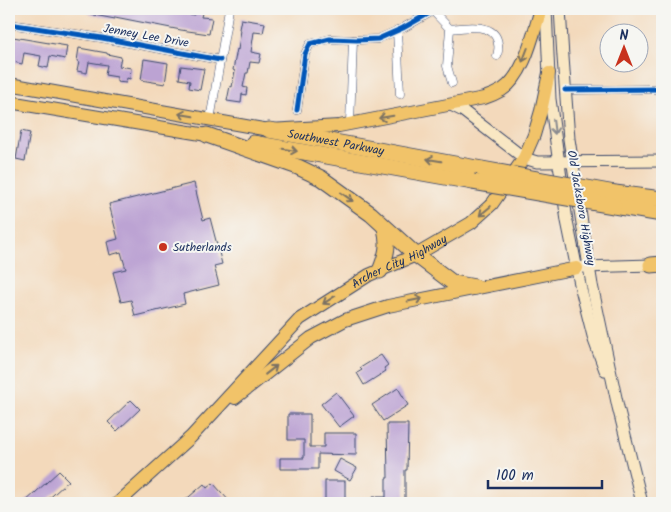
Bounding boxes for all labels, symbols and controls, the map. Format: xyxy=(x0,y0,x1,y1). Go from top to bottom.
street label: Jenney Lee Drive xyxy=(102,19,191,53)
north arrow xyxy=(598,22,648,72)
text: N xyxy=(620,25,629,47)
one-way arrow xyxy=(520,47,530,62)
one-way arrow xyxy=(178,110,194,120)
one-way arrow xyxy=(378,112,394,122)
one-way arrow xyxy=(549,119,559,135)
street label: Southwest Parkway xyxy=(286,124,386,160)
one-way arrow xyxy=(281,145,297,155)
street label: Old Jacksboro Highway xyxy=(562,149,601,267)
one-way arrow xyxy=(426,155,442,164)
one-way arrow xyxy=(340,192,354,202)
one-way arrow xyxy=(478,205,491,217)
street label: Archer City Highway xyxy=(348,229,451,293)
place label: Sutherlands xyxy=(173,238,232,257)
marker: Sutherlands xyxy=(157,241,169,253)
one-way arrow xyxy=(406,295,422,304)
one-way arrow xyxy=(323,296,337,306)
one-way arrow xyxy=(264,365,278,375)
scale bar xyxy=(488,457,602,489)
text: 100 m xyxy=(496,464,534,488)

